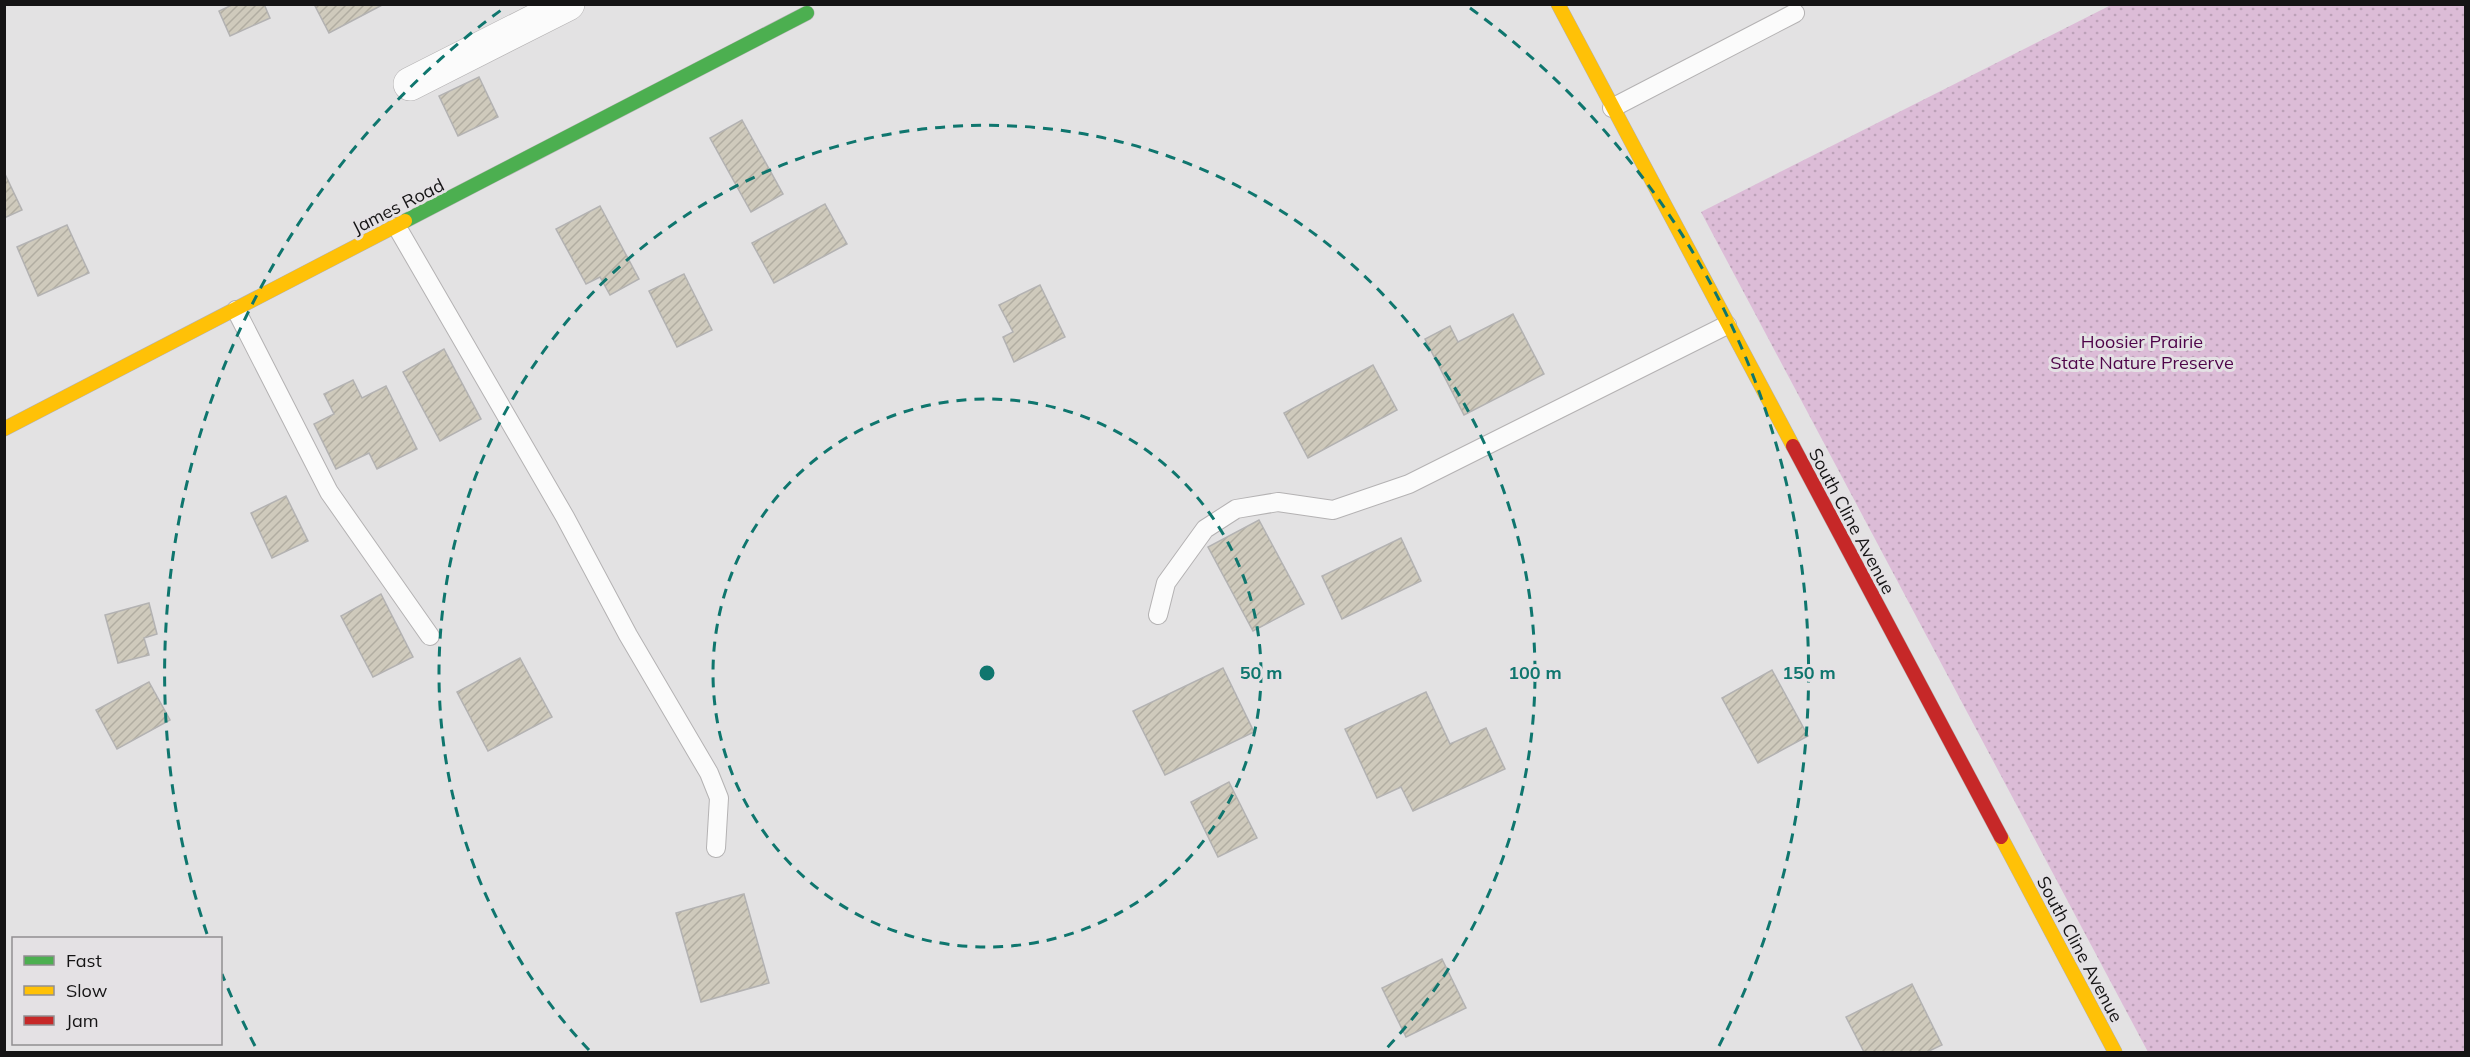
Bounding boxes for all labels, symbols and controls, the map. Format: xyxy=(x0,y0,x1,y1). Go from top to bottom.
street label: James Road xyxy=(348,173,448,239)
park label: Hoosier Prairie State Nature Preserve xyxy=(2050,330,2234,374)
street label: South Cline Avenue xyxy=(1804,444,1900,598)
text: 50 m xyxy=(1240,661,1282,684)
text: 100 m xyxy=(1508,661,1562,684)
text: 150 m xyxy=(1782,661,1836,684)
centre of rings xyxy=(977,663,997,683)
street label: South Cline Avenue xyxy=(2032,872,2128,1026)
legend xyxy=(12,937,222,1045)
text: Fast xyxy=(66,949,102,972)
text: Slow xyxy=(66,979,108,1002)
text: Jam xyxy=(66,1009,99,1032)

